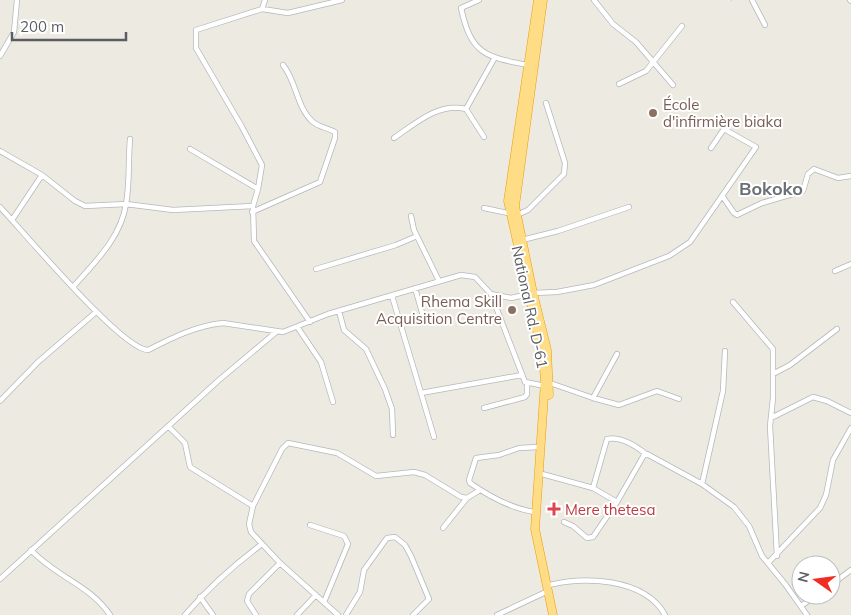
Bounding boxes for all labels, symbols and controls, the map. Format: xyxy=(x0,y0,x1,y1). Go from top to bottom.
scale bar xyxy=(12,10,126,42)
text: 200 m xyxy=(20,17,64,36)
place label: École d'infirmière biaka xyxy=(663,95,782,131)
marker: École d'infirmière biaka xyxy=(647,107,659,119)
district label: Bokoko xyxy=(739,177,803,200)
street label: National Rd. D-61 xyxy=(508,244,552,370)
place label: Rhema Skill Acquisition Centre xyxy=(376,292,502,328)
marker: Rhema Skill Acquisition Centre xyxy=(506,304,518,316)
place label: Mere thetesa xyxy=(565,500,655,519)
marker: Mere thetesa xyxy=(547,502,561,516)
north arrow xyxy=(791,555,841,605)
text: N xyxy=(793,570,813,584)

